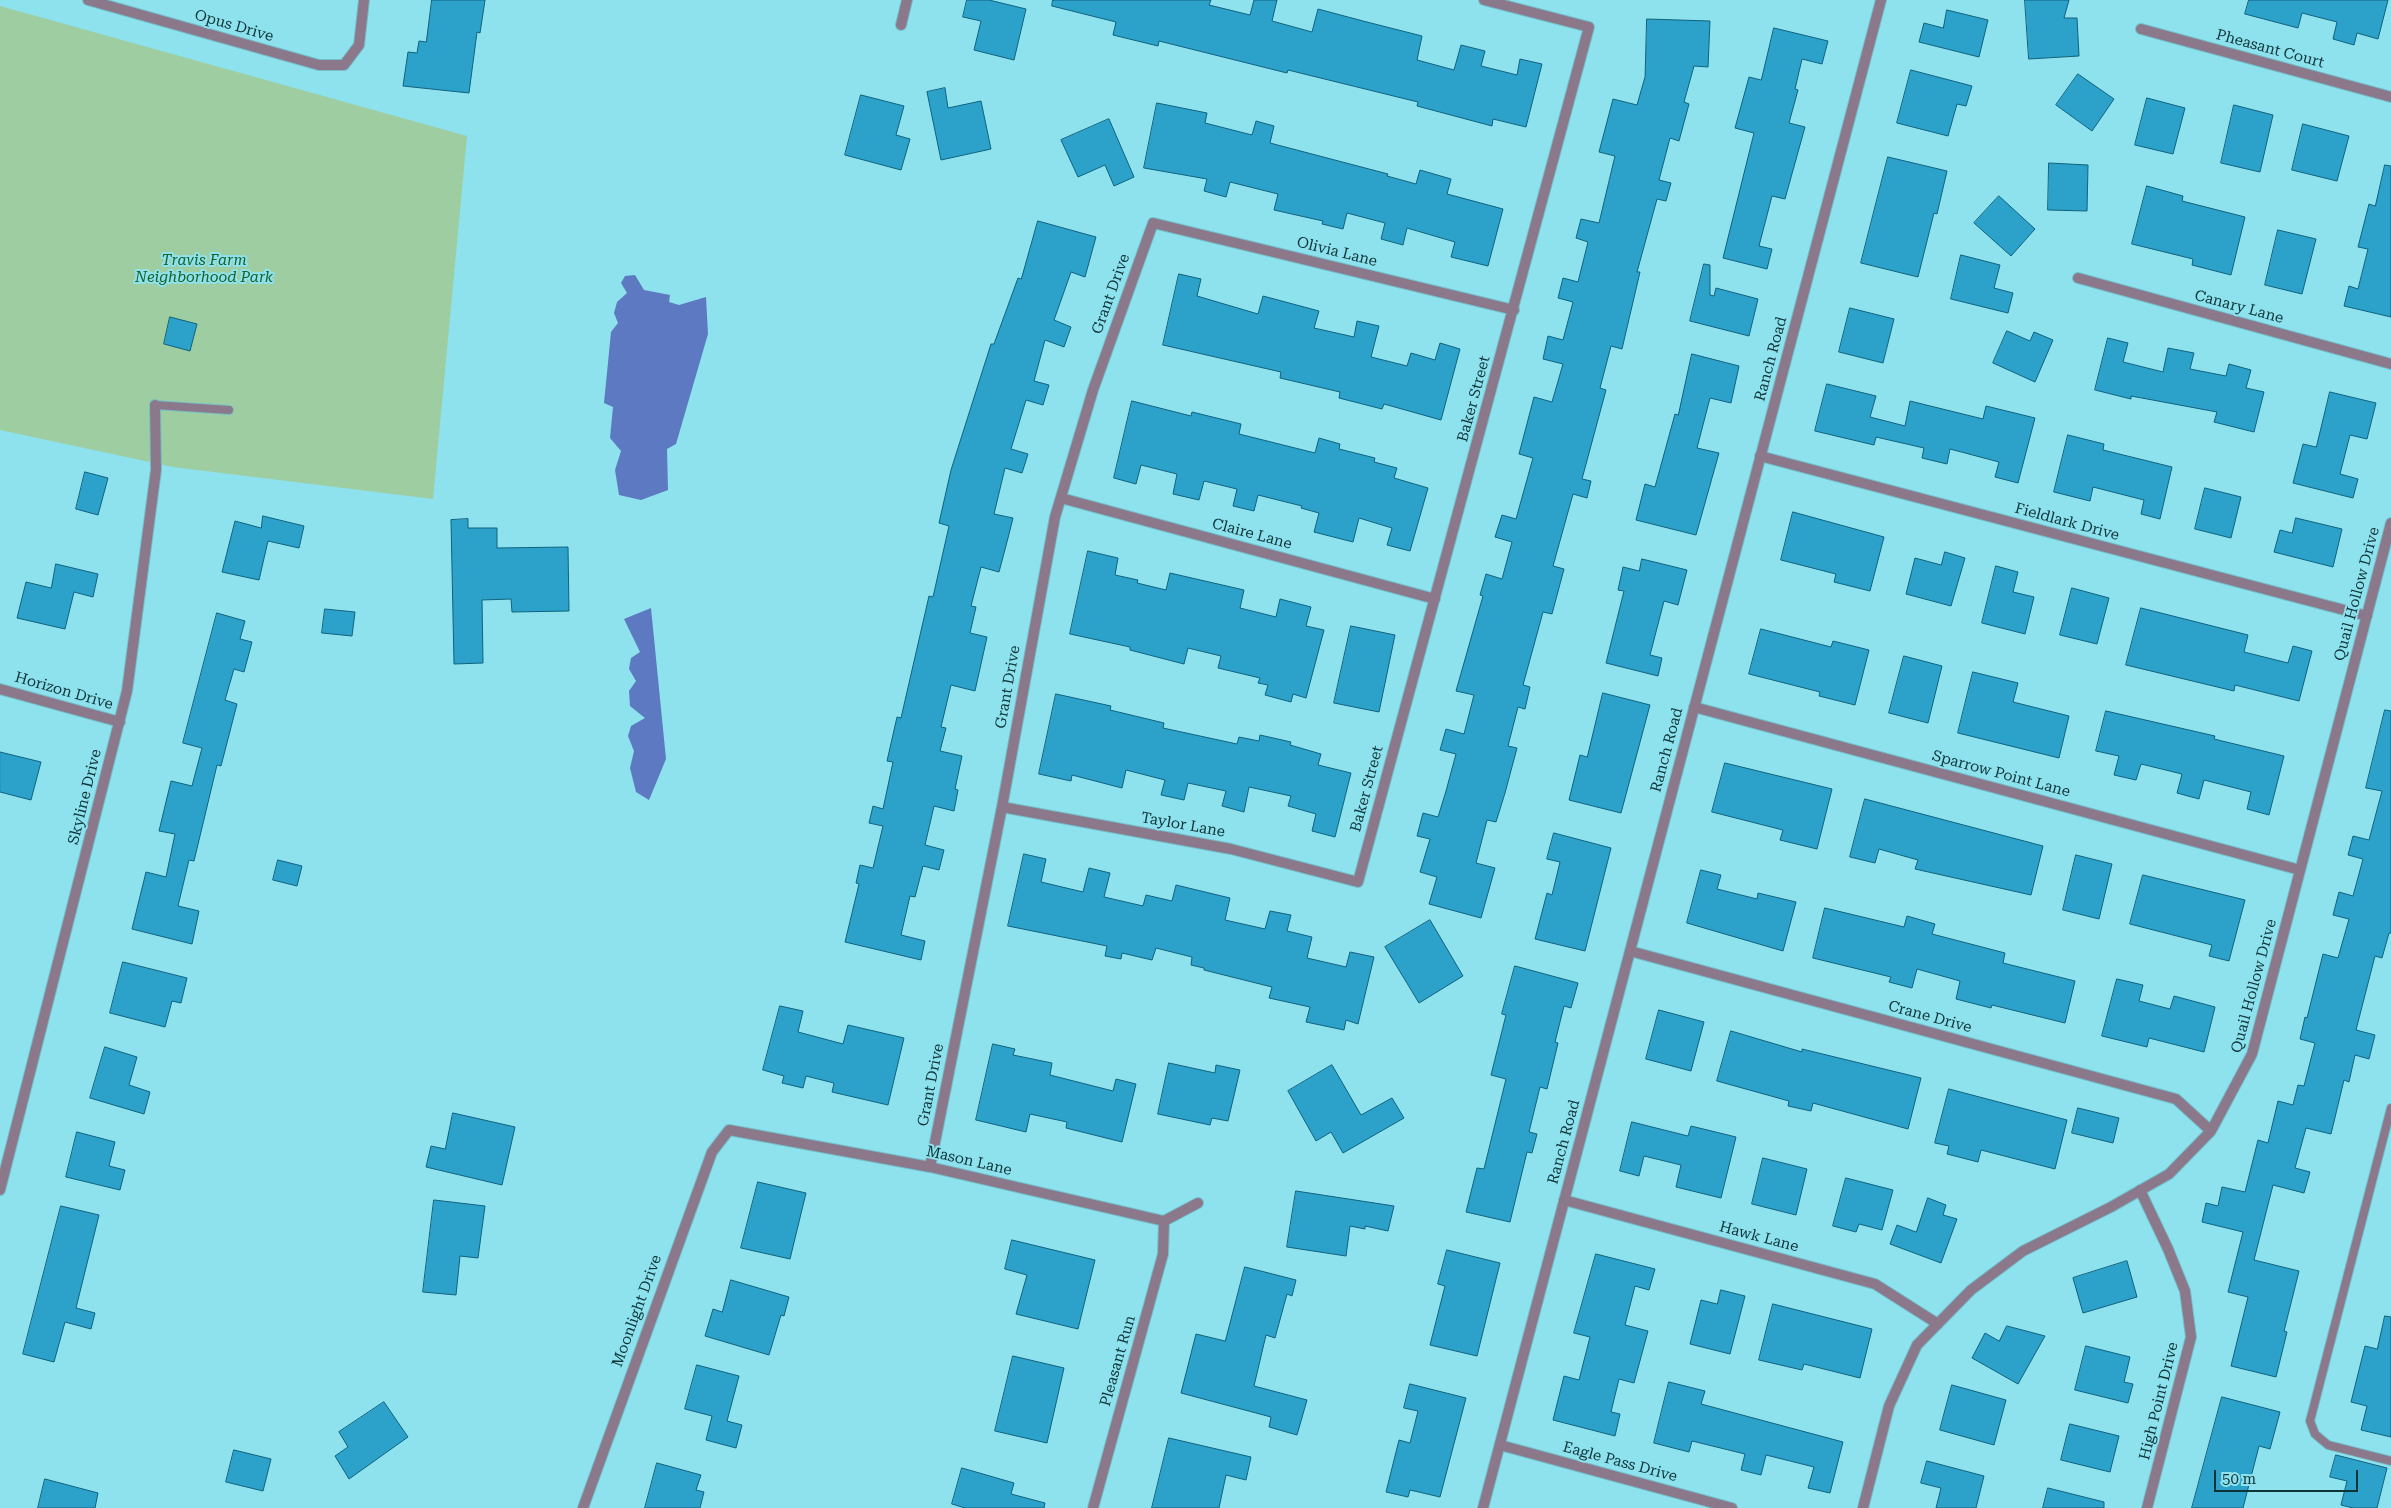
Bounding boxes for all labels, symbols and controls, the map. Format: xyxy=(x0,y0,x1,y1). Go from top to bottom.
street label: Opus Drive xyxy=(193,6,275,46)
street label: Pheasant Court xyxy=(2214,26,2326,72)
street label: Olivia Lane xyxy=(1295,233,1379,271)
street label: Grant Drive xyxy=(1088,251,1134,337)
park label: Travis Farm Neighborhood Park xyxy=(135,252,273,287)
street label: Canary Lane xyxy=(2193,286,2285,328)
street label: Ranch Road xyxy=(1751,315,1791,403)
street label: Baker Street xyxy=(1454,354,1494,444)
street label: Fieldlark Drive xyxy=(2013,499,2121,545)
street label: Claire Lane xyxy=(1210,515,1294,553)
street label: Quail Hollow Drive xyxy=(2330,525,2384,663)
street label: Grant Drive xyxy=(992,644,1024,730)
street label: Horizon Drive xyxy=(13,668,115,714)
street label: Ranch Road xyxy=(1647,706,1687,794)
street label: Baker Street xyxy=(1347,744,1387,834)
street label: Skyline Drive xyxy=(64,747,106,847)
street label: Sparrow Point Lane xyxy=(1930,747,2072,801)
street label: Taylor Lane xyxy=(1140,809,1226,841)
street label: Quail Hollow Drive xyxy=(2227,917,2281,1055)
street label: Crane Drive xyxy=(1886,997,1974,1037)
street label: Grant Drive xyxy=(914,1042,948,1128)
street label: Ranch Road xyxy=(1544,1098,1584,1186)
street label: Mason Lane xyxy=(924,1142,1014,1180)
street label: Hawk Lane xyxy=(1717,1218,1801,1256)
street label: Moonlight Drive xyxy=(608,1252,666,1370)
street label: Pleasant Run xyxy=(1096,1313,1140,1409)
street label: High Point Drive xyxy=(2136,1340,2182,1462)
street label: Eagle Pass Drive xyxy=(1561,1438,1679,1486)
scale bar xyxy=(2216,1460,2360,1492)
text: 50 m xyxy=(2222,1470,2256,1488)

